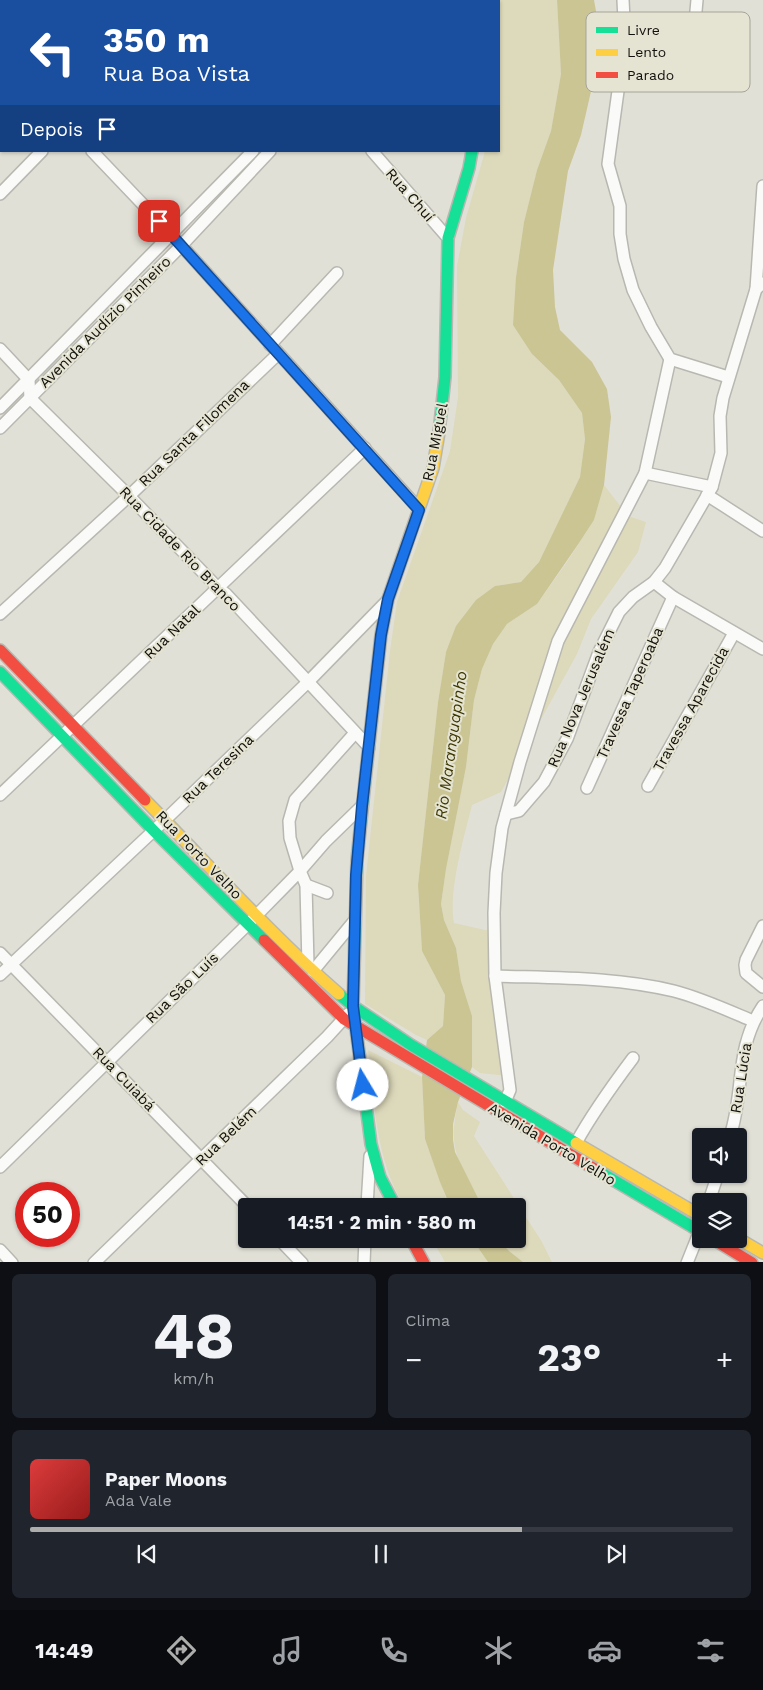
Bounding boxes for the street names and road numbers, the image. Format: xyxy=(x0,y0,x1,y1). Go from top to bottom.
street label: Rua Chuí xyxy=(382,165,438,225)
street label: Avenida Audízio Pinheiro xyxy=(35,252,175,392)
street label: Rua Santa Filomena xyxy=(135,375,253,490)
street label: Rua Miguel xyxy=(419,401,452,483)
street label: Rua Cidade Rio Branco xyxy=(116,483,244,615)
street label: Rua Natal xyxy=(140,601,204,663)
street label: Travessa Taperoaba xyxy=(593,624,667,762)
street label: Rua Nova Jerusalém xyxy=(544,626,618,770)
street label: Travessa Aparecida xyxy=(649,643,733,774)
street label: Rua Teresina xyxy=(179,730,258,807)
street label: Rua Porto Velho xyxy=(152,807,246,903)
street label: Rua São Luís xyxy=(142,949,222,1027)
street label: Rua Lúcia xyxy=(727,1041,756,1115)
street label: Rua Cuiabá xyxy=(89,1043,159,1115)
street label: Avenida Porto Velho xyxy=(485,1099,619,1189)
street label: Rua Belém xyxy=(192,1102,260,1170)

